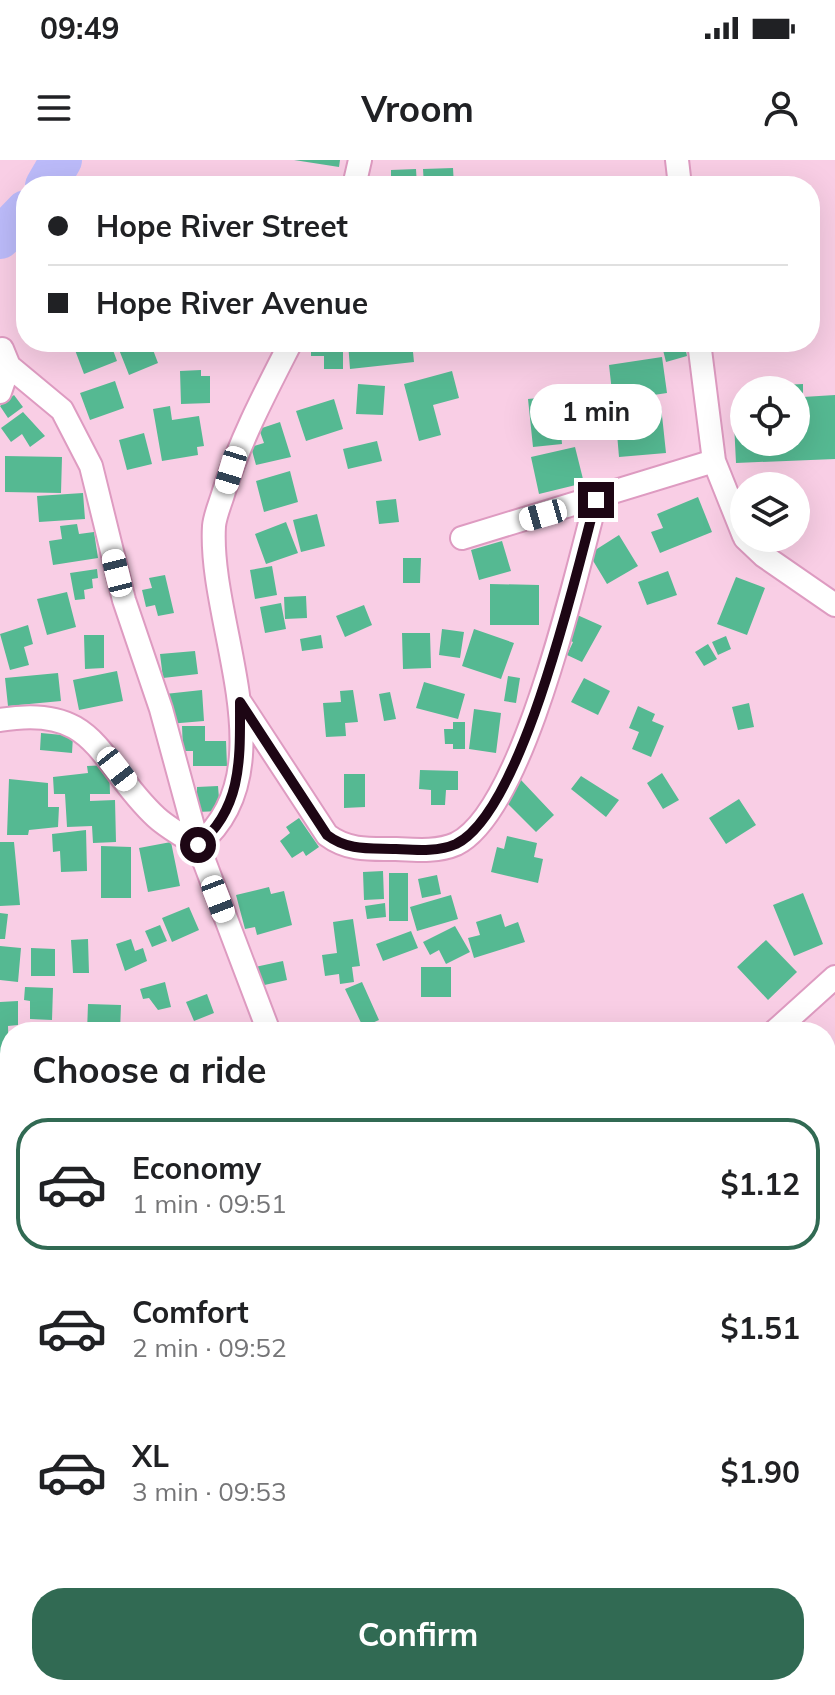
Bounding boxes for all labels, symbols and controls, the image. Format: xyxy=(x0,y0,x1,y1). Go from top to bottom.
text: 09:49 xyxy=(40,9,119,47)
icon: menu xyxy=(32,86,76,130)
text: Vroom xyxy=(361,86,474,131)
icon: person xyxy=(759,86,803,130)
text: Hope River Street xyxy=(96,207,348,245)
text: Hope River Avenue xyxy=(96,284,368,322)
map controls xyxy=(730,376,810,552)
button: locate xyxy=(730,376,810,456)
callout: 1 min xyxy=(530,384,662,440)
text: 1 min xyxy=(562,395,630,428)
car xyxy=(213,444,249,496)
button: layers xyxy=(730,472,810,552)
route end xyxy=(578,482,614,518)
car xyxy=(517,497,569,533)
car xyxy=(100,547,134,599)
car xyxy=(93,743,141,795)
route start xyxy=(180,827,216,863)
car xyxy=(198,872,238,926)
text: Choose a ride xyxy=(32,1047,266,1092)
icon: car xyxy=(36,1148,108,1220)
text: Economy xyxy=(132,1149,261,1187)
text: $1.12 xyxy=(721,1165,800,1203)
text: 1 min · 09:51 xyxy=(132,1187,287,1220)
icon: car xyxy=(36,1292,108,1364)
text: Comfort xyxy=(132,1293,249,1331)
text: $1.51 xyxy=(721,1309,800,1347)
text: 2 min · 09:52 xyxy=(132,1331,287,1364)
icon: car xyxy=(36,1436,108,1508)
text: XL xyxy=(132,1437,169,1475)
text: $1.90 xyxy=(721,1453,800,1491)
text: 3 min · 09:53 xyxy=(132,1475,287,1508)
button: Confirm xyxy=(32,1588,804,1680)

